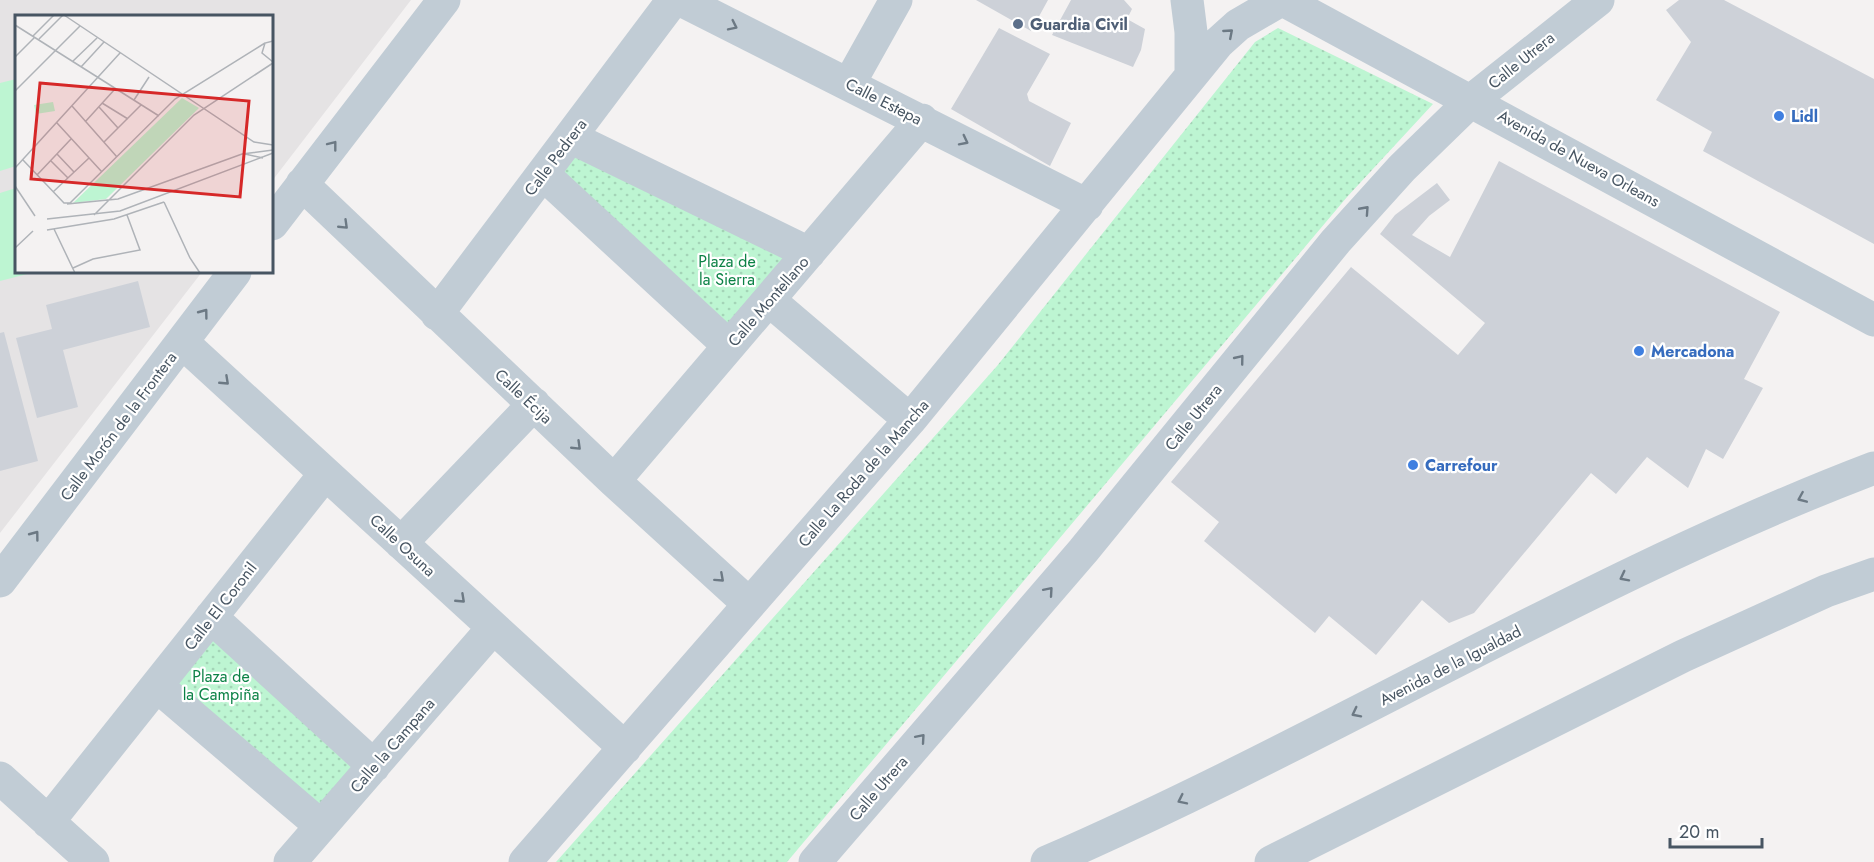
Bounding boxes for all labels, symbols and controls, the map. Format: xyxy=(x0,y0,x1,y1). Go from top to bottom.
place label: Guardia Civil xyxy=(1030,13,1128,36)
inset map xyxy=(15,15,273,273)
marker: Guardia Civil xyxy=(1011,17,1025,31)
one-way arrow xyxy=(727,19,738,30)
street label: Calle Utrera xyxy=(1483,26,1559,94)
one-way arrow xyxy=(1223,29,1233,40)
street label: Calle Estepa xyxy=(841,72,926,131)
street label: Avenida de Nueva Orleans xyxy=(1494,104,1664,213)
place label: Lidl xyxy=(1791,105,1818,128)
marker: Lidl xyxy=(1772,109,1786,123)
street label: Calle Pedrera xyxy=(519,114,592,201)
one-way arrow xyxy=(958,134,969,146)
one-way arrow xyxy=(325,140,336,151)
one-way arrow xyxy=(1358,206,1369,216)
one-way arrow xyxy=(337,217,348,228)
park label: Plaza de la Sierra xyxy=(698,250,756,291)
street label: Calle Montellano xyxy=(722,251,814,352)
one-way arrow xyxy=(197,308,208,319)
place label: Mercadona xyxy=(1651,340,1734,363)
marker: Mercadona xyxy=(1632,344,1646,358)
street label: Calle Morón de la Frontera xyxy=(55,347,182,506)
one-way arrow xyxy=(1232,355,1243,366)
street label: Calle Écija xyxy=(490,364,558,429)
one-way arrow xyxy=(218,374,229,385)
street label: Calle Utrera xyxy=(1159,379,1227,455)
street label: Calle La Roda de la Mancha xyxy=(793,394,934,552)
one-way arrow xyxy=(570,438,581,449)
place label: Carrefour xyxy=(1425,454,1498,477)
marker: Carrefour xyxy=(1406,458,1420,472)
one-way arrow xyxy=(1797,491,1808,503)
street label: Calle Osuna xyxy=(365,509,441,582)
one-way arrow xyxy=(28,530,39,541)
street label: Calle El Coronil xyxy=(179,557,262,655)
one-way arrow xyxy=(1619,570,1630,581)
one-way arrow xyxy=(713,571,724,582)
one-way arrow xyxy=(1042,587,1053,598)
one-way arrow xyxy=(454,592,465,603)
street label: Avenida de la Igualdad xyxy=(1375,620,1525,711)
park label: Plaza de la Campiña xyxy=(183,665,259,706)
street label: Calle la Campana xyxy=(345,693,440,798)
one-way arrow xyxy=(1351,705,1362,717)
one-way arrow xyxy=(914,734,925,745)
street label: Calle Utrera xyxy=(844,751,913,826)
one-way arrow xyxy=(1177,792,1188,804)
scale bar xyxy=(1670,811,1762,849)
text: 20 m xyxy=(1679,819,1719,845)

